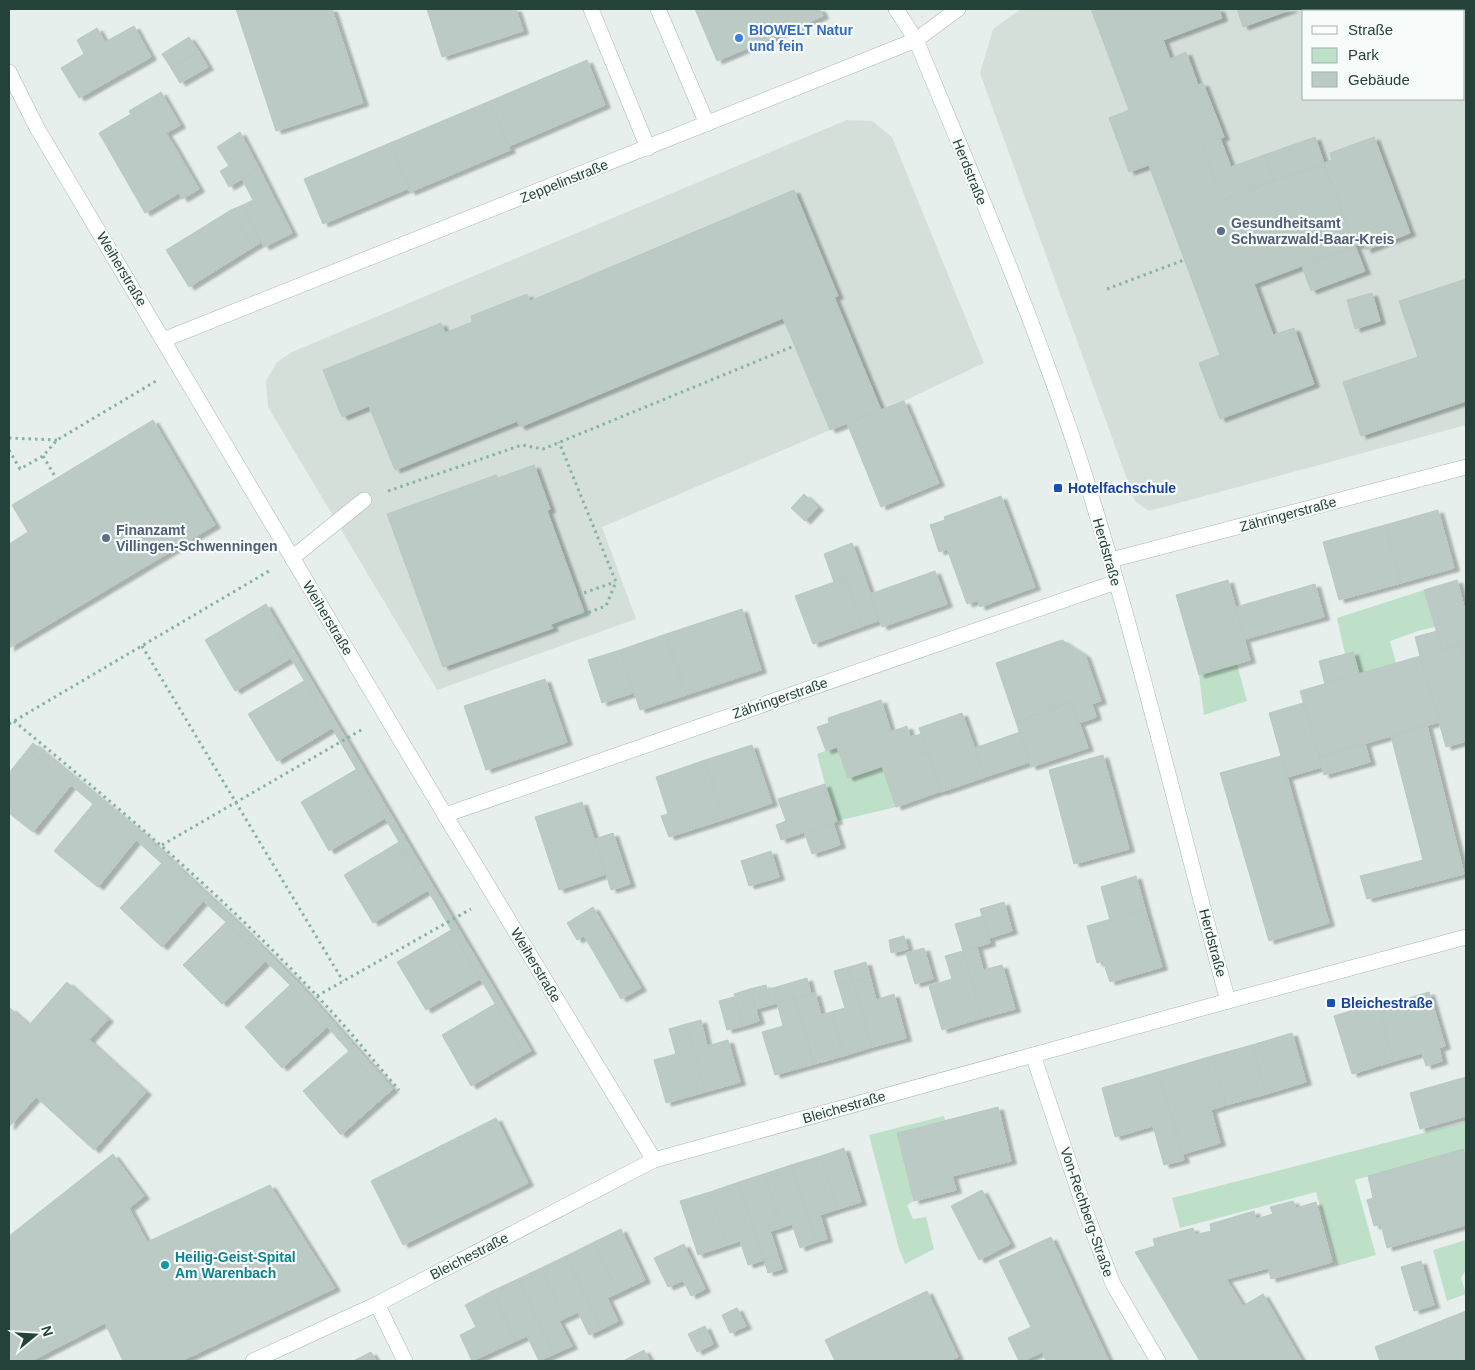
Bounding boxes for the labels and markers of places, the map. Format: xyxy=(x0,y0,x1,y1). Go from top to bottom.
place label: BIOWELT Natur und fein xyxy=(749,22,854,54)
marker: BIOWELT Natur und fein xyxy=(733,32,745,44)
place label: Gesundheitsamt Schwarzwald-Baar-Kreis xyxy=(1231,215,1395,247)
marker: Gesundheitsamt Schwarzwald-Baar-Kreis xyxy=(1215,225,1227,237)
place label: Hotelfachschule xyxy=(1068,480,1176,496)
marker: Hotelfachschule xyxy=(1052,482,1064,494)
place label: Finanzamt Villingen-Schwenningen xyxy=(116,522,278,554)
marker: Finanzamt Villingen-Schwenningen xyxy=(100,532,112,544)
place label: Bleichestraße xyxy=(1341,995,1433,1011)
marker: Bleichestraße xyxy=(1325,997,1337,1009)
place label: Heilig-Geist-Spital Am Warenbach xyxy=(175,1249,296,1281)
marker: Heilig-Geist-Spital Am Warenbach xyxy=(159,1259,171,1271)

